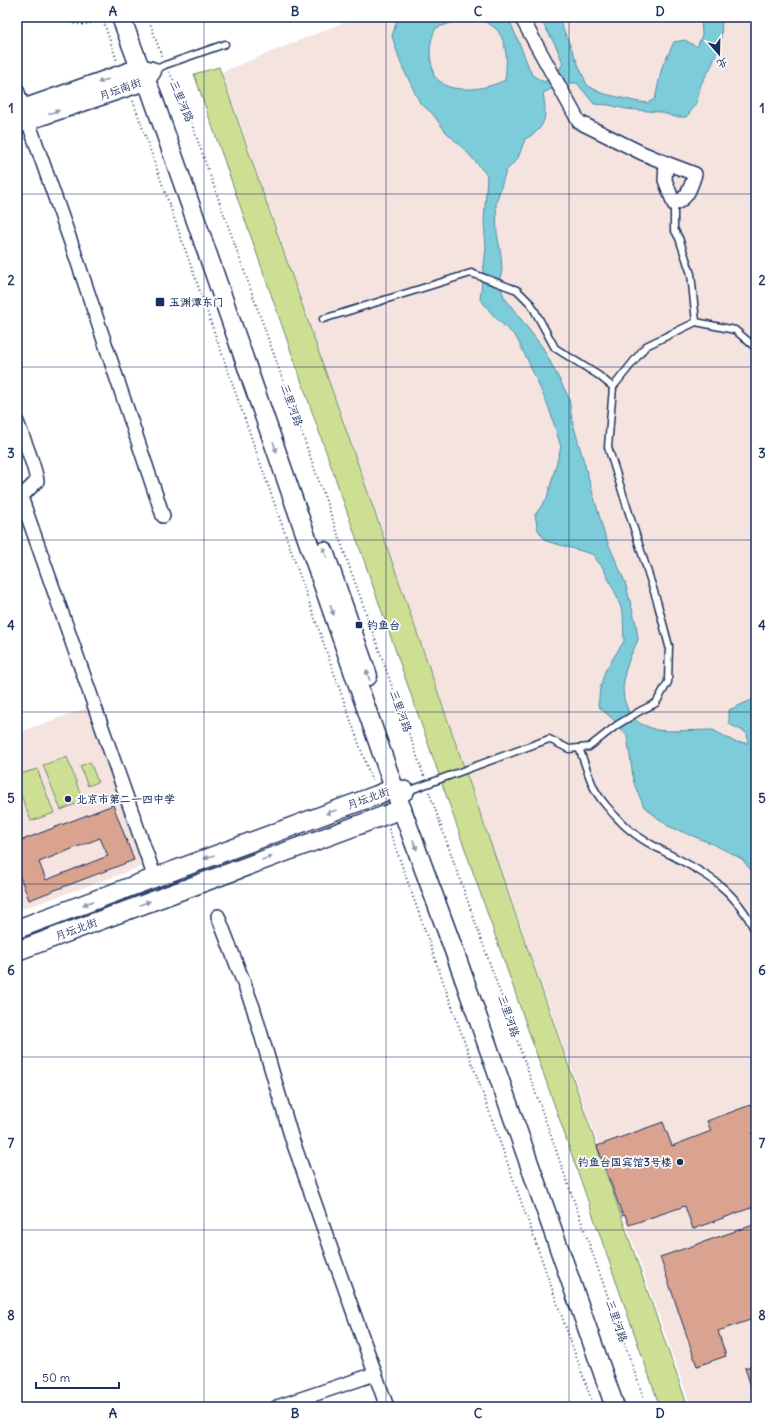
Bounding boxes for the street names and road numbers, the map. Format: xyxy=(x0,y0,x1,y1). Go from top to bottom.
street label: 月坛南街 xyxy=(97,75,144,103)
street label: 三里河路 xyxy=(167,78,197,124)
street label: 三里河路 xyxy=(278,382,306,428)
street label: 三里河路 xyxy=(387,688,415,734)
street label: 月坛北街 xyxy=(345,784,392,812)
street label: 月坛北街 xyxy=(53,915,100,943)
street label: 三里河路 xyxy=(495,993,523,1039)
street label: 三里河路 xyxy=(603,1298,631,1344)

